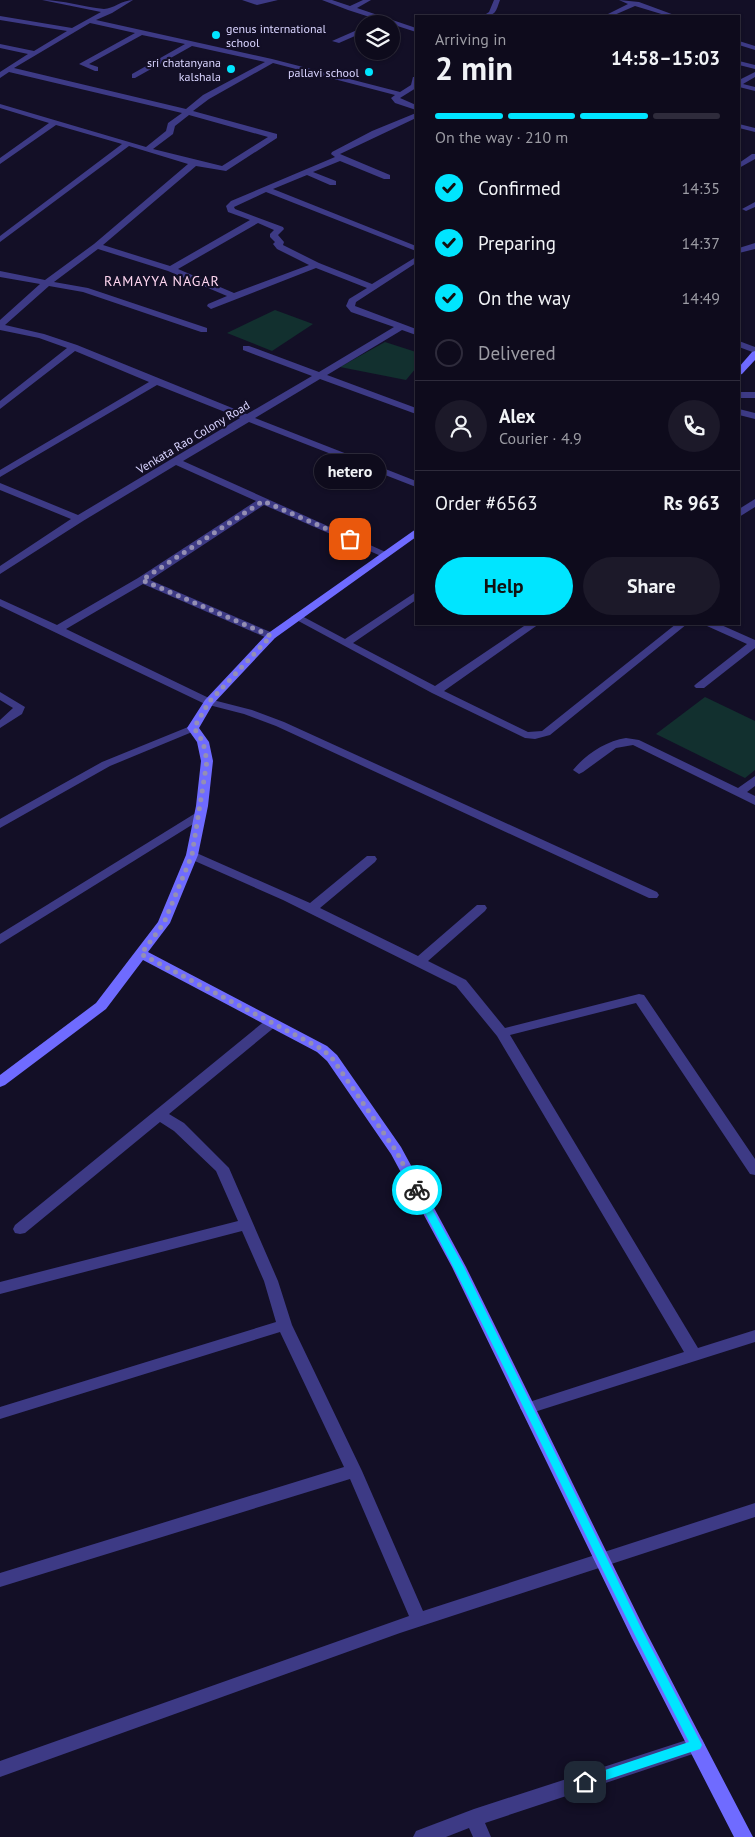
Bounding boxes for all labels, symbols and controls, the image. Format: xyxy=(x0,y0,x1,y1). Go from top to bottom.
map controls xyxy=(355,15,400,60)
button: layers xyxy=(355,15,400,60)
place label: genus international school xyxy=(226,21,326,50)
marker: genus international school xyxy=(210,29,222,41)
text: Arriving in xyxy=(435,29,506,49)
text: 14:58–15:03 xyxy=(611,46,720,70)
text: 2 min xyxy=(435,47,513,89)
place label: sri chatanyana kalshala xyxy=(147,55,221,84)
marker: sri chatanyana kalshala xyxy=(225,63,237,75)
place label: pallavi school xyxy=(288,65,359,80)
marker: pallavi school xyxy=(363,66,375,78)
text: On the way · 210 m xyxy=(435,127,568,147)
icon: check xyxy=(435,174,463,202)
text: Confirmed xyxy=(478,176,561,200)
text: 14:35 xyxy=(682,178,720,198)
icon: check xyxy=(435,229,463,257)
text: Preparing xyxy=(478,231,556,255)
text: 14:37 xyxy=(682,233,720,253)
district label: RAMAYYA NAGAR xyxy=(104,272,220,290)
icon: check xyxy=(435,284,463,312)
text: On the way xyxy=(478,286,570,310)
text: 14:49 xyxy=(682,288,720,308)
text: Delivered xyxy=(478,341,556,365)
street label: Venkata Rao Colony Road xyxy=(133,397,252,477)
button: person xyxy=(435,400,487,452)
button: phone xyxy=(668,400,720,452)
text: Alex xyxy=(499,404,535,428)
text: Courier · 4.9 xyxy=(499,428,582,448)
callout: hetero xyxy=(314,454,386,489)
text: hetero xyxy=(328,461,372,481)
text: Order #6563 xyxy=(435,491,538,515)
text: Rs 963 xyxy=(663,491,720,515)
pin xyxy=(329,518,371,560)
icon: bag xyxy=(336,525,364,553)
button: Help xyxy=(435,557,573,615)
button: Share xyxy=(583,557,720,615)
courier xyxy=(392,1165,442,1215)
icon: bike xyxy=(403,1176,431,1204)
pin xyxy=(564,1761,606,1803)
icon: home xyxy=(571,1768,599,1796)

